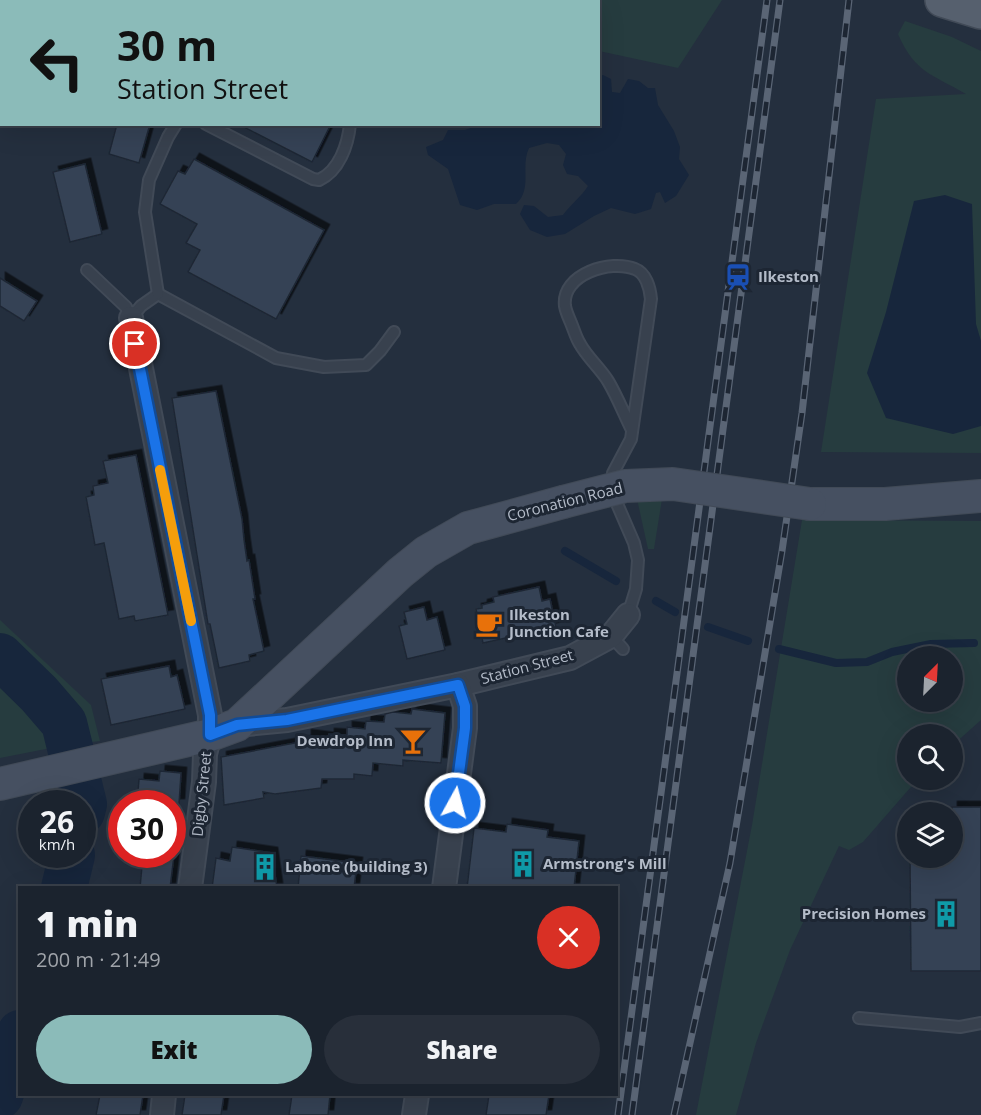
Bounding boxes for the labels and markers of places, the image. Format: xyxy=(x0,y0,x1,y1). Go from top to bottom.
station icon: Ilkeston xyxy=(723,262,753,292)
place label: Ilkeston xyxy=(758,266,819,286)
pin xyxy=(109,318,160,369)
place label: Ilkeston Junction Cafe xyxy=(507,604,609,641)
cafe icon: Ilkeston Junction Cafe xyxy=(474,609,504,639)
bar icon: Dewdrop Inn xyxy=(398,726,428,756)
place label: Dewdrop Inn xyxy=(297,730,393,750)
building icon: Armstrong's Mill xyxy=(508,849,538,879)
building icon: Labone (building 3) xyxy=(250,852,280,882)
place label: Armstrong's Mill xyxy=(543,853,667,873)
place label: Labone (building 3) xyxy=(285,856,427,876)
building icon: Precision Homes xyxy=(931,899,961,929)
place label: Precision Homes xyxy=(802,903,926,923)

